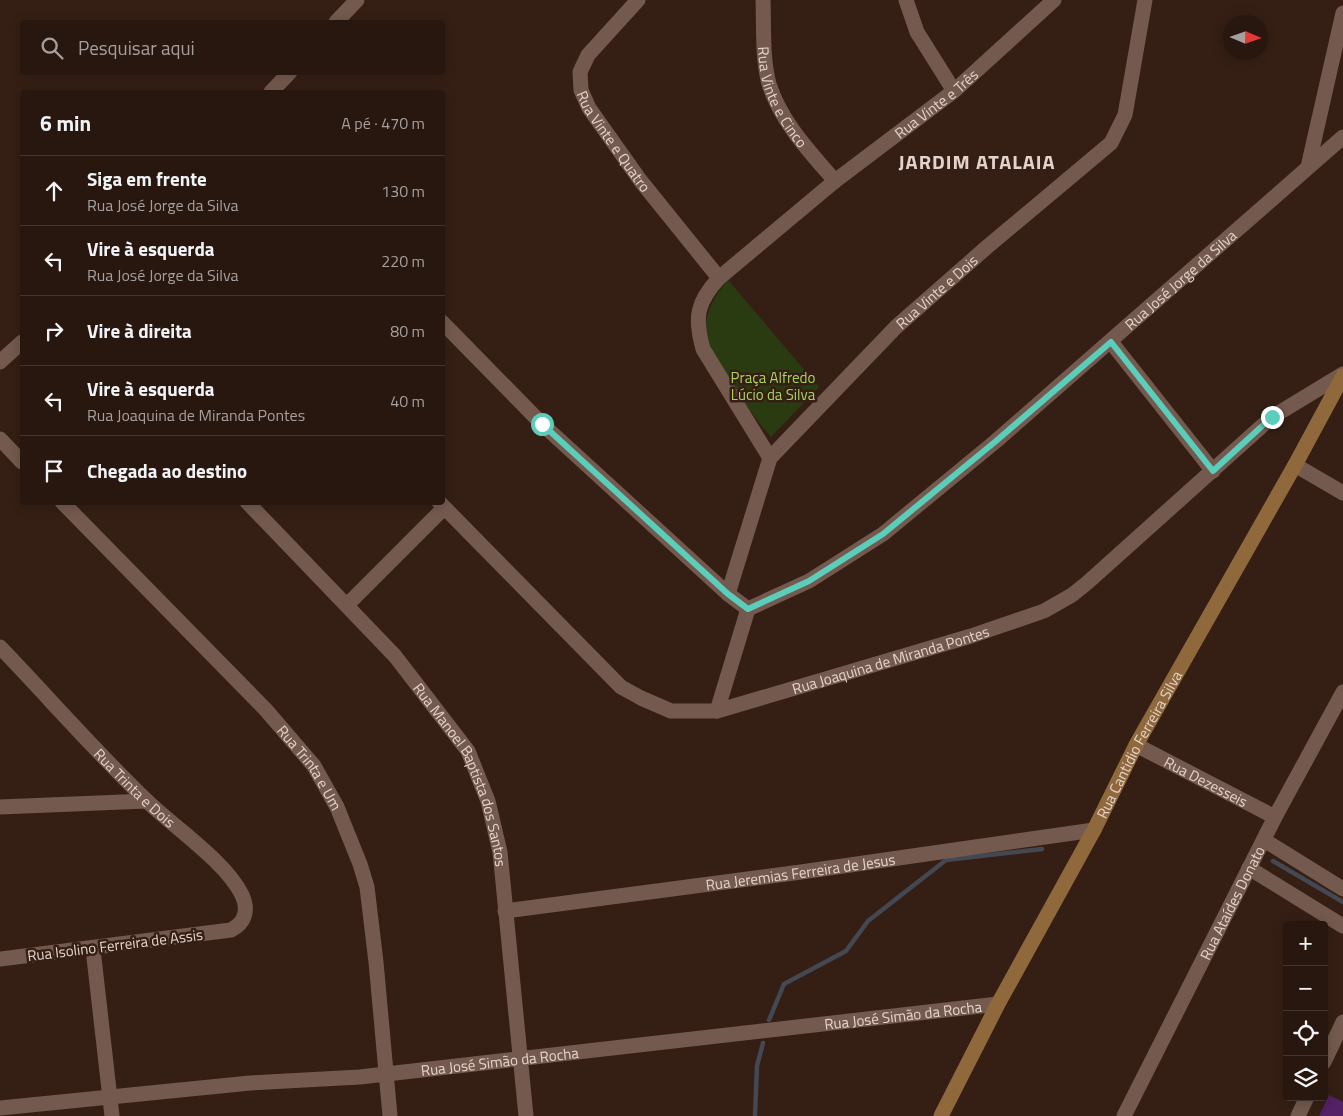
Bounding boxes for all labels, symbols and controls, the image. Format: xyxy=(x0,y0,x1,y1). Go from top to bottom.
north arrow xyxy=(1223,15,1268,60)
search box xyxy=(20,20,445,75)
text: Pesquisar aqui xyxy=(78,33,195,62)
icon: search xyxy=(38,34,66,62)
street label: Rua Vinte e Cinco xyxy=(752,46,813,152)
street label: Rua Vinte e Três xyxy=(889,63,983,144)
street label: Rua Vinte e Quatro xyxy=(571,87,657,197)
text: 6 min xyxy=(40,107,91,139)
text: A pé · 470 m xyxy=(341,111,425,135)
district label: JARDIM ATALAIA xyxy=(899,146,1055,177)
text: Siga em frente xyxy=(87,164,207,193)
icon: ahead xyxy=(40,177,68,205)
text: 130 m xyxy=(381,179,425,203)
text: Rua José Jorge da Silva xyxy=(87,193,239,217)
street label: Rua José Jorge da Silva xyxy=(1119,224,1242,335)
text: Vire à esquerda xyxy=(87,234,215,263)
icon: left xyxy=(40,247,68,275)
text: 220 m xyxy=(381,249,425,273)
street label: Rua Vinte e Dois xyxy=(890,249,983,334)
text: Rua José Jorge da Silva xyxy=(87,263,239,287)
text: Vire à direita xyxy=(87,316,192,345)
icon: right xyxy=(40,317,68,345)
text: 80 m xyxy=(390,319,425,343)
park label: Praça Alfredo Lúcio da Silva xyxy=(731,366,816,406)
text: Vire à esquerda xyxy=(87,374,215,403)
icon: left xyxy=(40,387,68,415)
text: 40 m xyxy=(390,389,425,413)
text: Rua Joaquina de Miranda Pontes xyxy=(87,403,305,427)
route end xyxy=(1261,406,1284,429)
route start xyxy=(531,413,554,436)
text: Chegada ao destino xyxy=(87,456,247,485)
icon: arrive xyxy=(40,457,68,485)
street label: Rua Joaquina de Miranda Pontes xyxy=(789,619,992,700)
street label: Rua Cantidio Ferreira Silva xyxy=(1090,666,1188,822)
street label: Rua Manoel Baptista dos Santos xyxy=(408,678,513,868)
street label: Rua Trinta e Um xyxy=(272,720,348,814)
street label: Rua Trinta e Dois xyxy=(89,743,181,833)
street label: Rua Dezesseis xyxy=(1160,750,1252,813)
street label: Rua Ataídes Donato xyxy=(1193,842,1270,964)
street label: Rua Jeremias Ferreira de Jesus xyxy=(704,847,897,896)
map controls xyxy=(1283,921,1328,1101)
button: + xyxy=(1283,921,1328,966)
street label: Rua Isolino Ferreira de Assis xyxy=(26,923,204,967)
button: − xyxy=(1283,966,1328,1011)
street label: Rua José Simão da Rocha xyxy=(823,994,984,1035)
button: locate xyxy=(1283,1011,1328,1056)
street label: Rua José Simão da Rocha xyxy=(420,1041,580,1081)
button: layers xyxy=(1283,1056,1328,1101)

